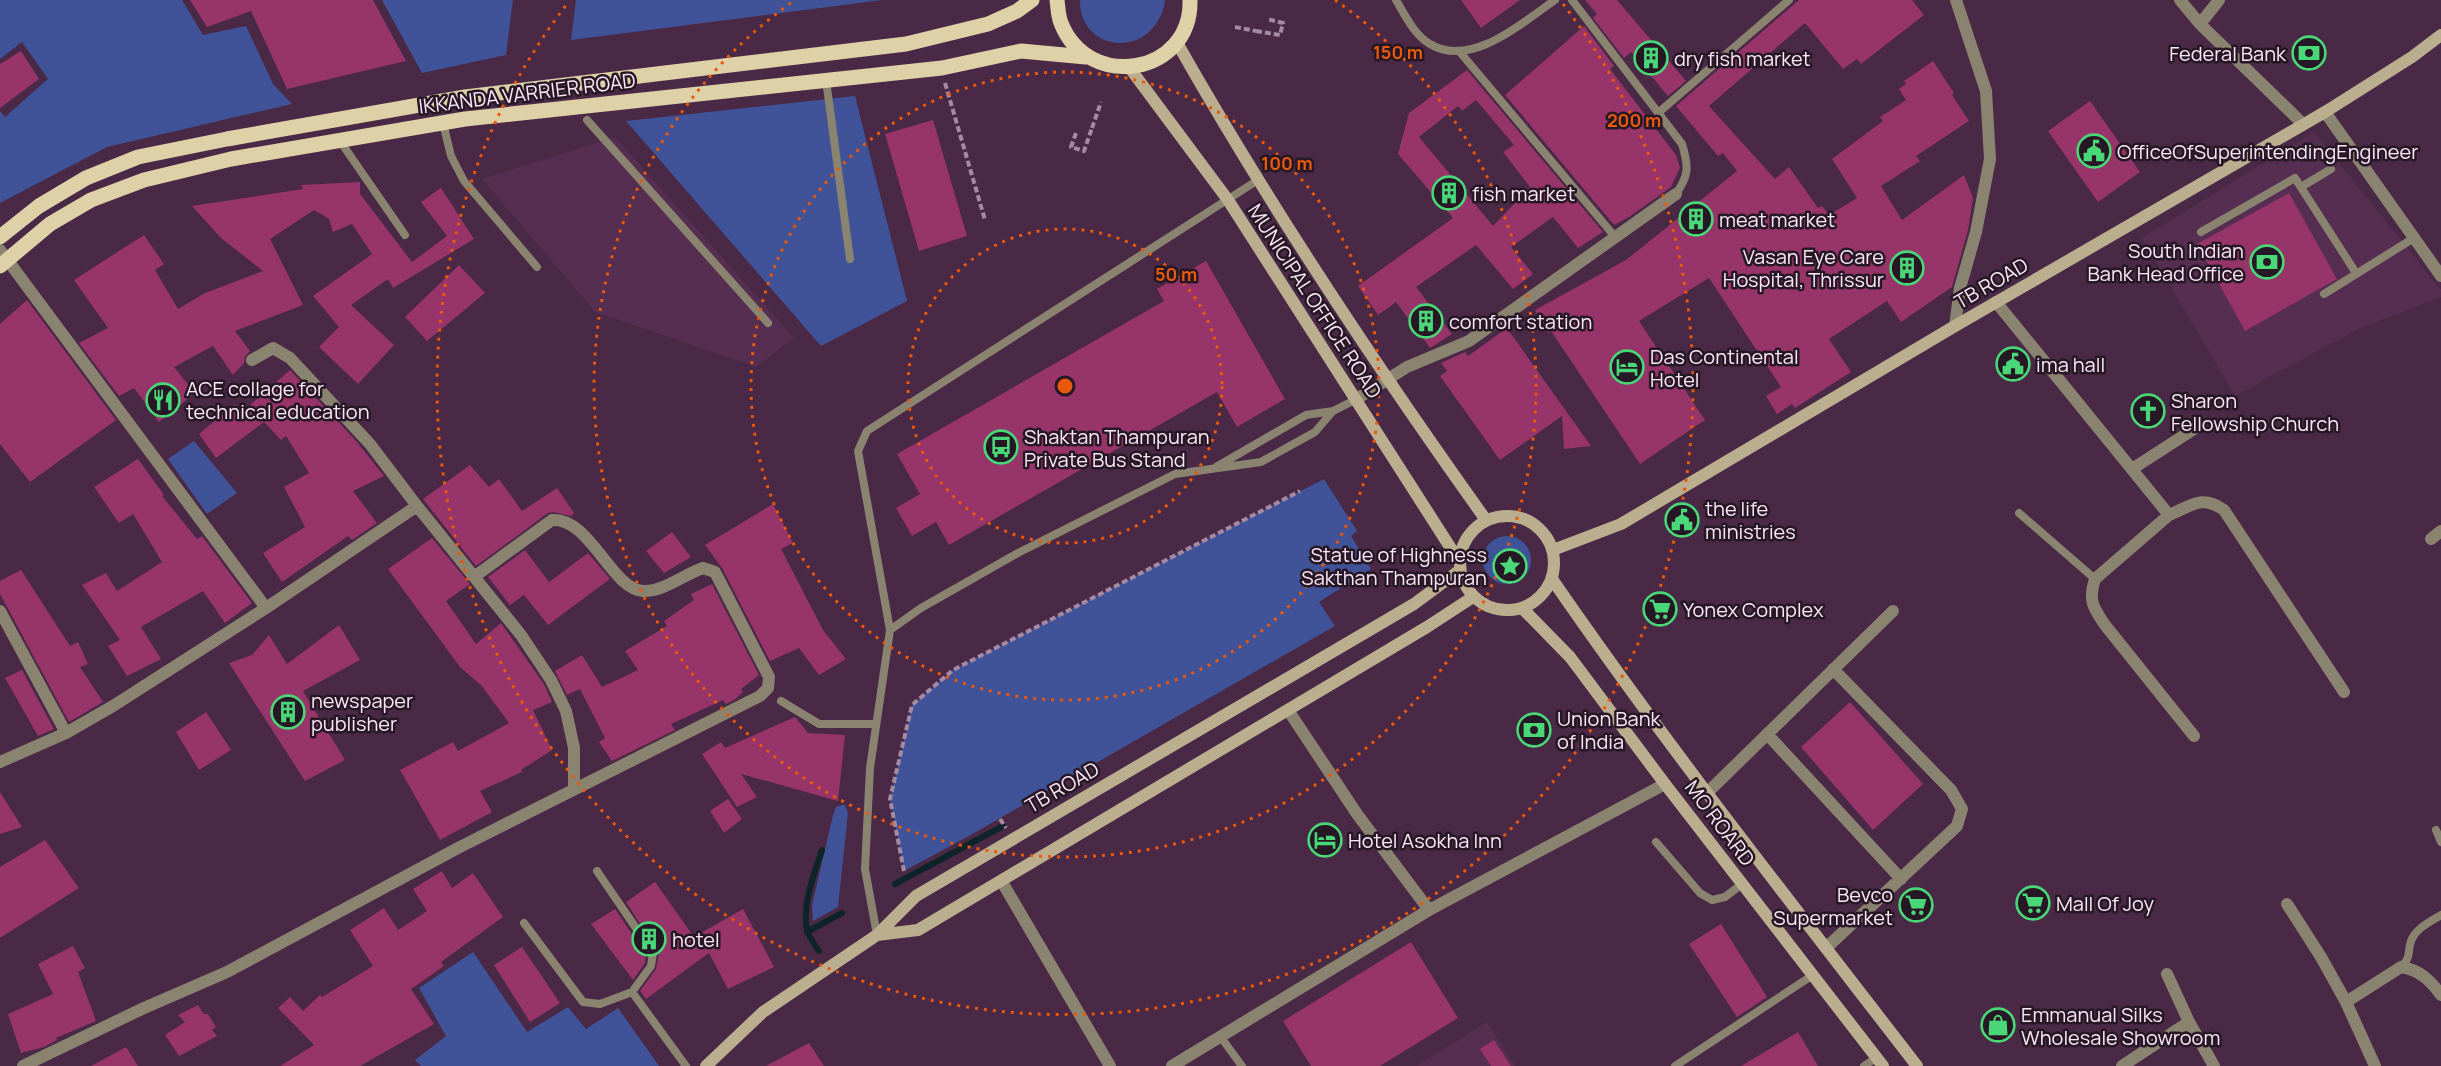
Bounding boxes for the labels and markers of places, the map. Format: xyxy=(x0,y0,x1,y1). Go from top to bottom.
bank icon: Federal Bank xyxy=(2291,35,2327,71)
building icon: dry fish market xyxy=(1633,40,1669,76)
place label: Federal Bank xyxy=(2169,40,2287,67)
place label: dry fish market xyxy=(1674,45,1811,72)
public building icon: OfficeOfSuperintendingEngineer xyxy=(2076,133,2112,169)
place label: OfficeOfSuperintendingEngineer xyxy=(2117,138,2418,165)
building icon: fish market xyxy=(1431,175,1467,211)
place label: fish market xyxy=(1472,180,1575,207)
building icon: meat market xyxy=(1678,201,1714,237)
place label: meat market xyxy=(1719,206,1835,233)
place label: South Indian Bank Head Office xyxy=(2088,237,2244,287)
place label: Vasan Eye Care Hospital, Thrissur xyxy=(1723,243,1884,293)
bank icon: South Indian Bank Head Office xyxy=(2249,244,2285,280)
building icon: Vasan Eye Care Hospital, Thrissur xyxy=(1889,250,1925,286)
building icon: comfort station xyxy=(1408,303,1444,339)
place label: comfort station xyxy=(1449,308,1592,335)
place label: Das Continental Hotel xyxy=(1650,343,1799,393)
public building icon: ima hall xyxy=(1995,346,2031,382)
hotel icon: Das Continental Hotel xyxy=(1609,349,1645,385)
place label: ima hall xyxy=(2036,351,2105,378)
place label: ACE collage for technical education xyxy=(186,375,370,425)
centre of rings xyxy=(1055,376,1075,396)
restaurant icon: ACE collage for technical education xyxy=(145,382,181,418)
place label: Sharon Fellowship Church xyxy=(2171,387,2339,437)
church icon: Sharon Fellowship Church xyxy=(2130,393,2166,429)
place label: Shaktan Thampuran Private Bus Stand xyxy=(1024,423,1210,473)
bus stop icon: Shaktan Thampuran Private Bus Stand xyxy=(983,429,1019,465)
place label: the life ministries xyxy=(1705,495,1796,545)
public building icon: the life ministries xyxy=(1664,502,1700,538)
place label: Statue of Highness Sakthan Thampuran xyxy=(1301,541,1487,591)
place icon: Statue of Highness Sakthan Thampuran xyxy=(1492,548,1528,584)
supermarket icon: Yonex Complex xyxy=(1642,591,1678,627)
place label: Yonex Complex xyxy=(1683,596,1824,623)
place label: newspaper publisher xyxy=(311,687,413,737)
building icon: newspaper publisher xyxy=(270,694,306,730)
place label: Union Bank of India xyxy=(1557,705,1662,755)
bank icon: Union Bank of India xyxy=(1516,712,1552,748)
hotel icon: Hotel Asokha Inn xyxy=(1307,822,1343,858)
place label: Hotel Asokha Inn xyxy=(1348,827,1502,854)
place label: Bevco Supermarket xyxy=(1773,881,1893,931)
supermarket icon: Mall Of Joy xyxy=(2015,885,2051,921)
supermarket icon: Bevco Supermarket xyxy=(1898,887,1934,923)
place label: Mall Of Joy xyxy=(2056,890,2155,917)
building icon: hotel xyxy=(631,921,667,957)
place label: hotel xyxy=(672,926,720,953)
place label: Emmanual Silks Wholesale Showroom xyxy=(2021,1001,2220,1051)
shop icon: Emmanual Silks Wholesale Showroom xyxy=(1980,1007,2016,1043)

